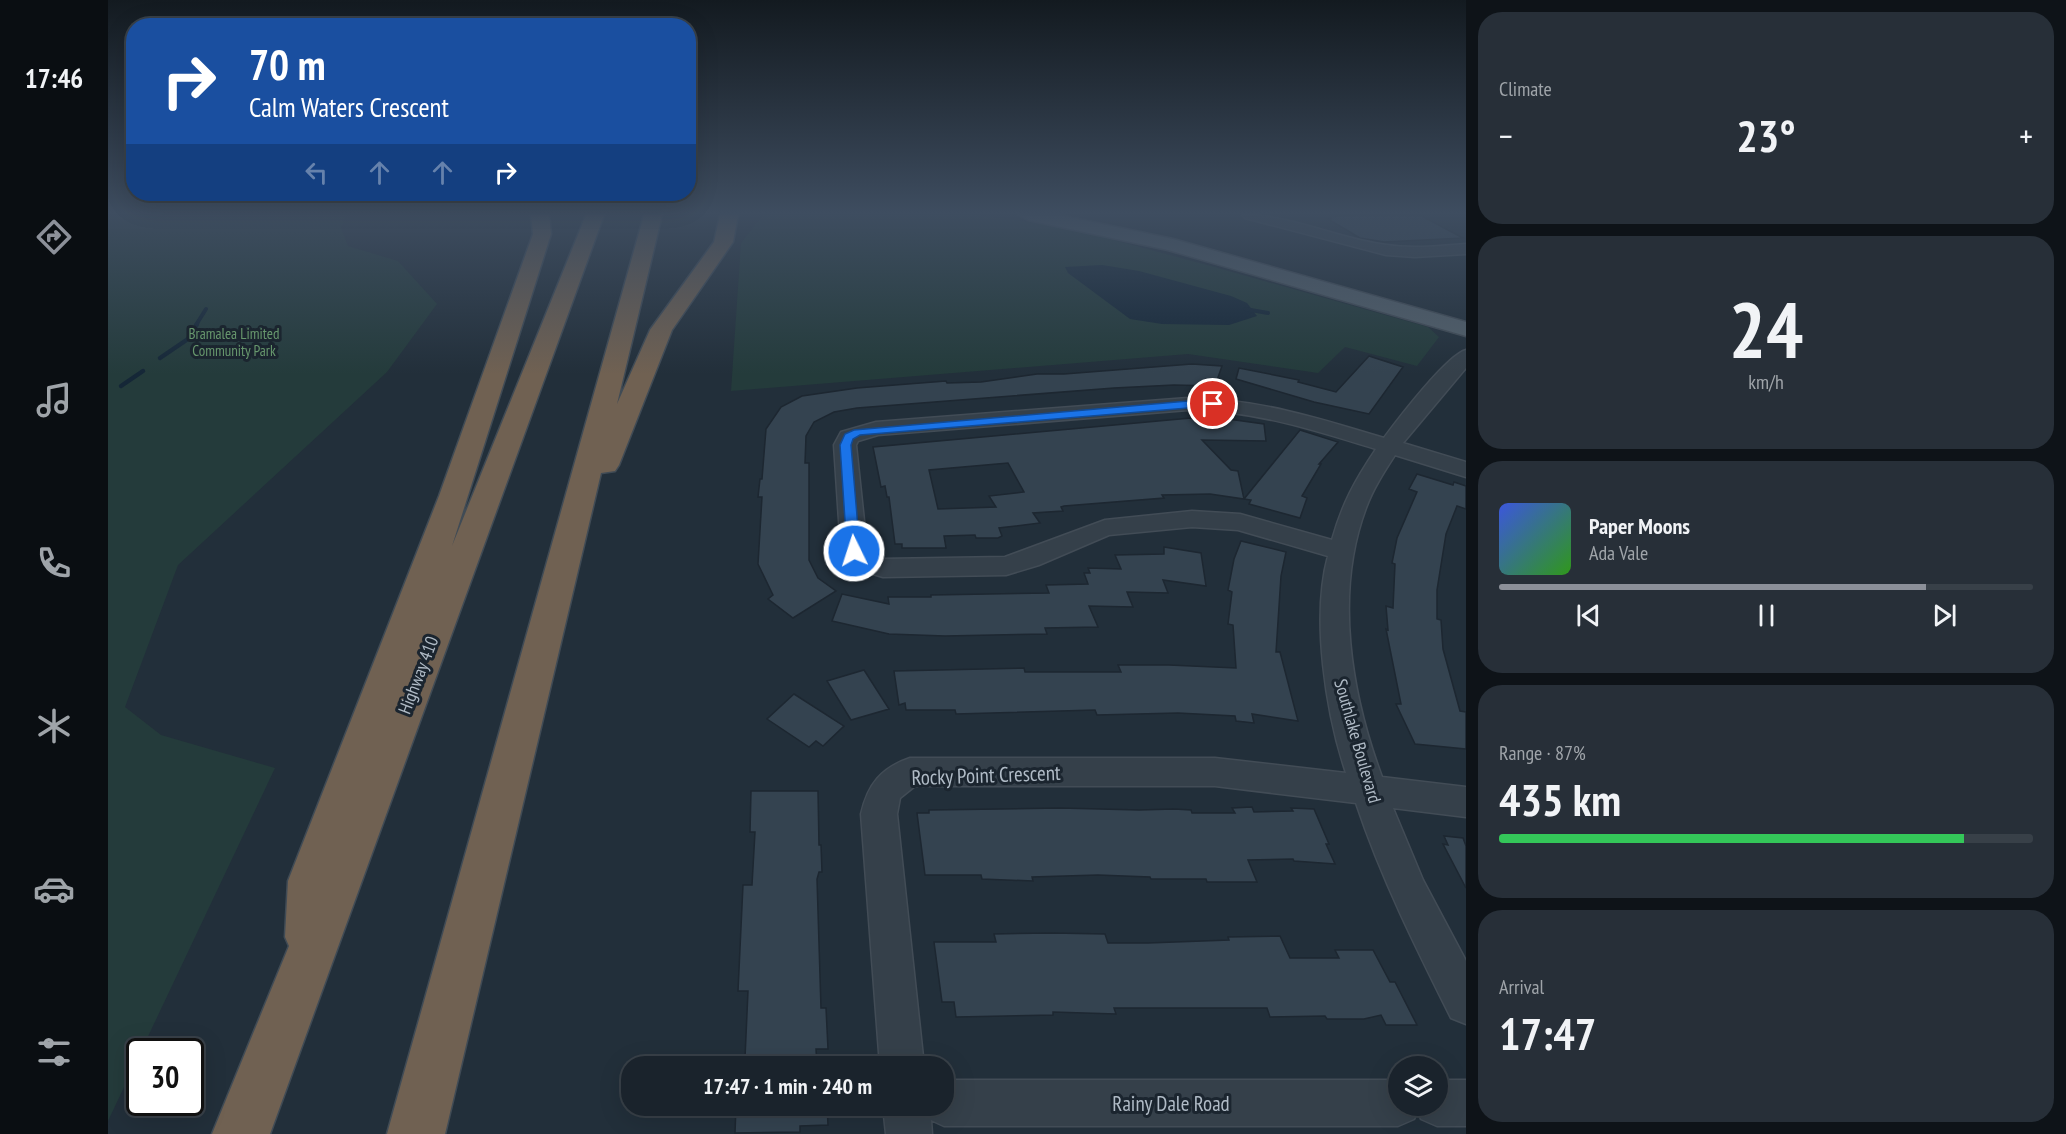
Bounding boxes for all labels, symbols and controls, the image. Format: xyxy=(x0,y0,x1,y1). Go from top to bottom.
text: 70 m xyxy=(249,37,326,92)
icon: right xyxy=(150,42,228,120)
text: 17:46 xyxy=(25,61,83,95)
text: Climate xyxy=(1499,76,1552,102)
text: Calm Waters Crescent xyxy=(249,90,449,124)
text: 23° xyxy=(1736,106,1796,164)
text: − xyxy=(1499,114,1513,157)
text: + xyxy=(2019,114,2033,157)
icon: left xyxy=(300,156,333,189)
icon: ahead xyxy=(363,156,396,189)
icon: ahead xyxy=(426,156,459,189)
icon: right xyxy=(489,156,522,189)
icon: directions xyxy=(33,216,75,258)
text: 24 xyxy=(1729,279,1803,380)
park label: Bramalea Limited Community Park xyxy=(188,324,280,360)
text: km/h xyxy=(1748,369,1784,395)
pin xyxy=(1187,378,1238,429)
icon: music xyxy=(33,379,75,421)
icon: arrive xyxy=(1196,387,1229,420)
text: Paper Moons xyxy=(1589,512,1690,540)
position arrow xyxy=(822,519,886,583)
text: Ada Vale xyxy=(1589,540,1648,566)
icon: phone xyxy=(33,542,75,584)
icon: previous xyxy=(1572,599,1605,632)
icon: pause xyxy=(1750,599,1783,632)
icon: next xyxy=(1928,599,1961,632)
street label: Highway 410 xyxy=(393,633,443,717)
street label: Southlake Boulevard xyxy=(1329,676,1387,806)
icon: climate xyxy=(33,705,75,747)
text: Range · 87% xyxy=(1499,740,1586,766)
street label: Rocky Point Crescent xyxy=(911,759,1061,791)
text: 435 km xyxy=(1499,770,1621,828)
icon: car xyxy=(33,868,75,910)
text: Arrival xyxy=(1499,974,1544,1000)
text: 17:47 xyxy=(1499,1004,1596,1062)
icon: filters xyxy=(33,1031,75,1073)
speed limit sign: 30 xyxy=(126,1038,204,1116)
map controls xyxy=(1388,1056,1448,1116)
button: layers xyxy=(1388,1056,1448,1116)
text: 17:47 · 1 min · 240 m xyxy=(703,1072,872,1100)
street label: Rainy Dale Road xyxy=(1112,1090,1230,1117)

